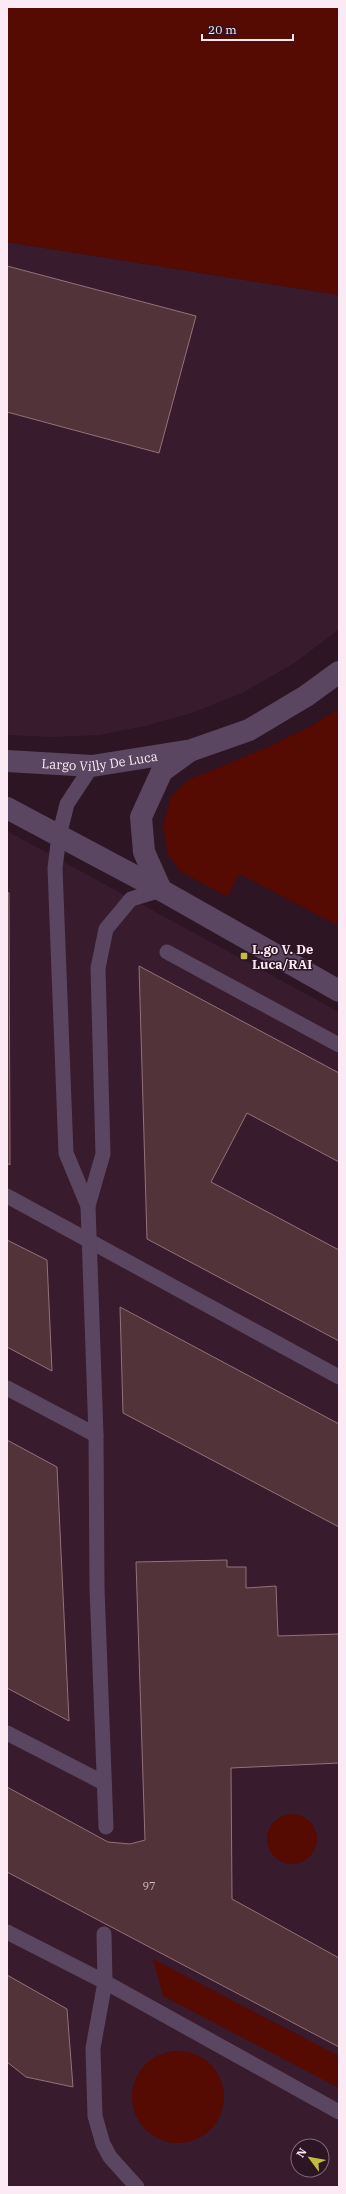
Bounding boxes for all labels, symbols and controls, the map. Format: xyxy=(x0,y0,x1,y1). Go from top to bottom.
scale bar xyxy=(202,16,293,42)
text: 20 m xyxy=(208,22,237,37)
street label: Largo Villy De Luca xyxy=(41,747,159,774)
place label: L.go V. De Luca/RAI xyxy=(252,941,313,973)
marker: L.go V. De Luca/RAI xyxy=(239,951,249,961)
house number: 97 xyxy=(142,1879,156,1893)
north arrow xyxy=(290,2138,330,2178)
text: N xyxy=(293,2145,310,2160)

